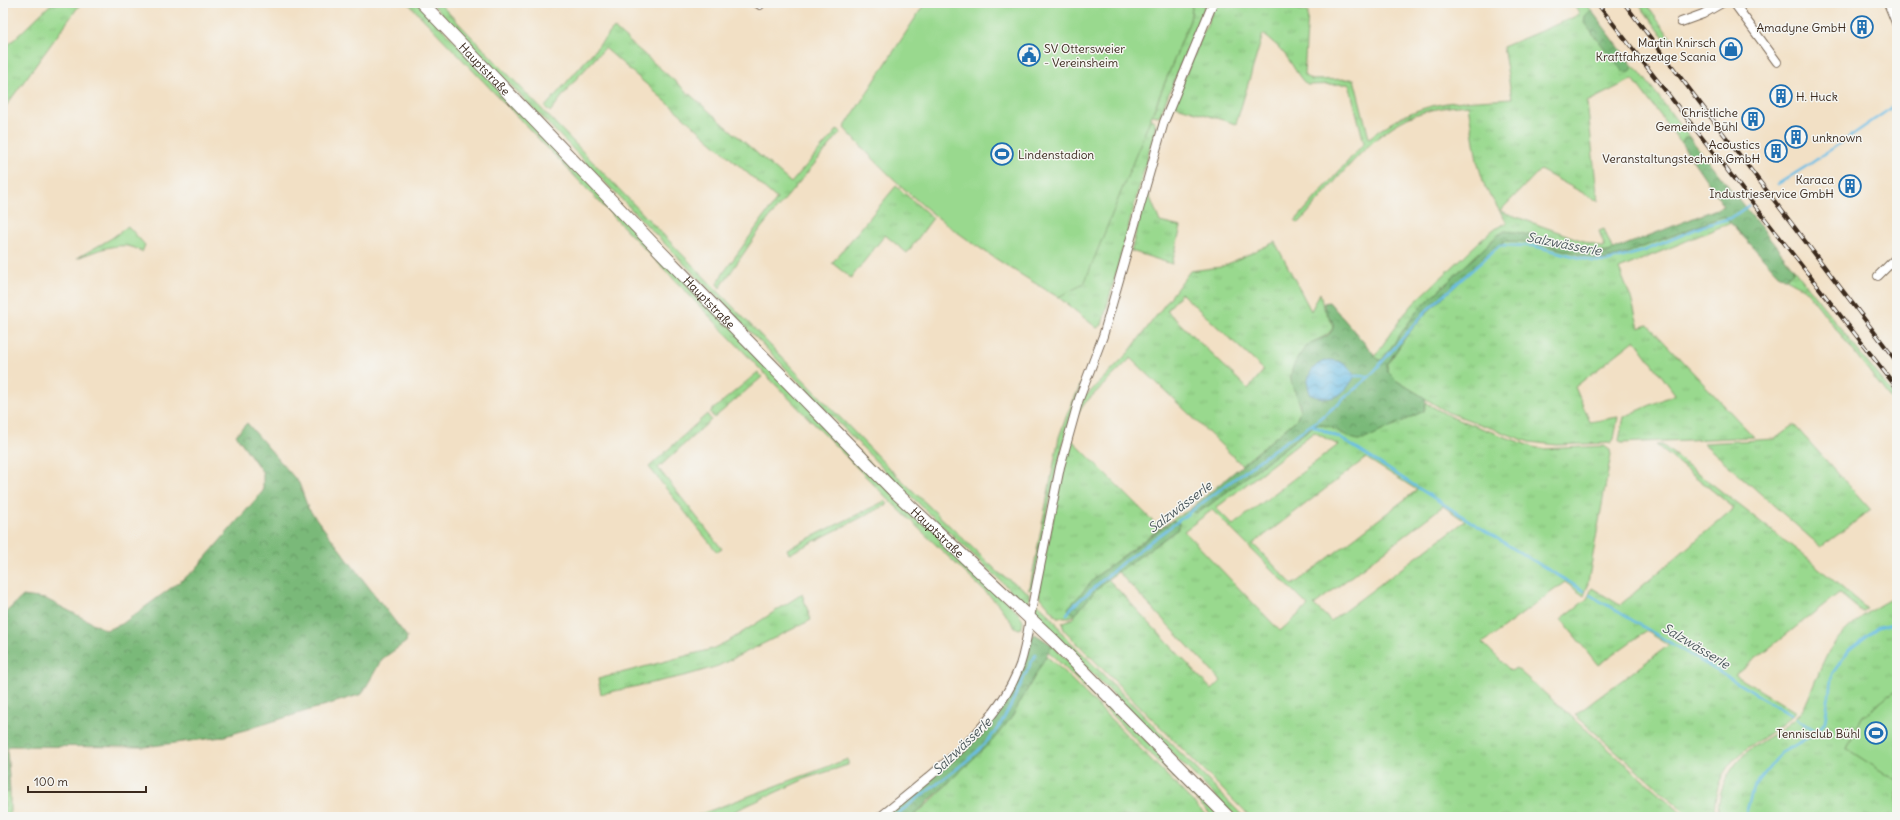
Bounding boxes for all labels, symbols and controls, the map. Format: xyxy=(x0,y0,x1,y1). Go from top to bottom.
building icon: Amadyne GmbH xyxy=(1849,14,1875,40)
place label: Amadyne GmbH xyxy=(1756,20,1846,35)
place label: Martin Knirsch Kraftfahrzeuge Scania xyxy=(1596,35,1716,64)
shop icon: Martin Knirsch Kraftfahrzeuge Scania xyxy=(1718,36,1744,62)
street label: Hauptstraße xyxy=(456,39,514,98)
place label: SV Ottersweier - Vereinsheim xyxy=(1044,41,1125,70)
public building icon: SV Ottersweier - Vereinsheim xyxy=(1016,42,1042,68)
building icon: H. Huck xyxy=(1768,83,1794,109)
place label: H. Huck xyxy=(1796,89,1838,104)
place label: Christliche Gemeinde Bühl xyxy=(1655,105,1738,134)
building icon: Christliche Gemeinde Bühl xyxy=(1740,106,1766,132)
building icon: unknown xyxy=(1783,124,1809,150)
place label: unknown xyxy=(1812,130,1862,145)
place label: Acoustics Veranstaltungstechnik GmbH xyxy=(1602,137,1760,166)
building icon: Acoustics Veranstaltungstechnik GmbH xyxy=(1763,138,1789,164)
sports icon: Lindenstadion xyxy=(989,141,1015,167)
place label: Lindenstadion xyxy=(1018,147,1094,162)
place label: Karaca Industrieservice GmbH xyxy=(1709,172,1834,201)
building icon: Karaca Industrieservice GmbH xyxy=(1837,173,1863,199)
water label: Salzwässerle xyxy=(1525,228,1604,260)
street label: Hauptstraße xyxy=(681,273,739,331)
water label: Salzwässerle xyxy=(1145,477,1216,537)
street label: Hauptstraße xyxy=(908,504,968,561)
water label: Salzwässerle xyxy=(1659,619,1734,673)
water label: Salzwässerle xyxy=(929,713,996,778)
sports icon: Tennisclub Bühl xyxy=(1863,720,1889,746)
place label: Tennisclub Bühl xyxy=(1776,726,1860,741)
scale bar xyxy=(28,768,146,794)
text: 100 m xyxy=(34,774,68,789)

